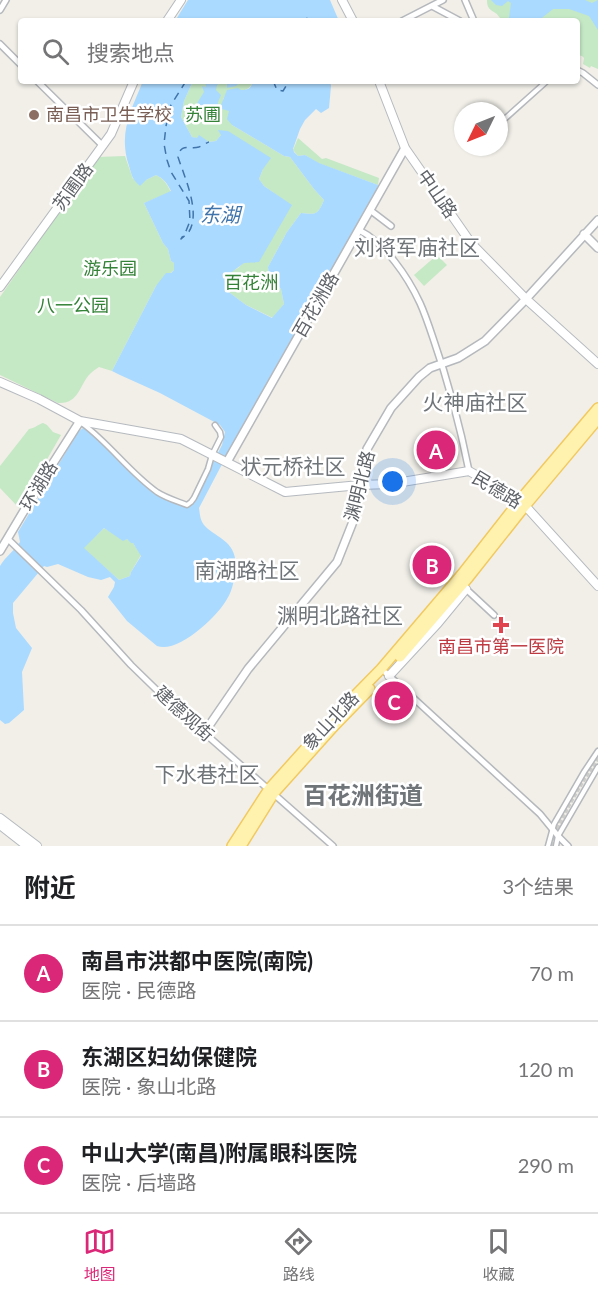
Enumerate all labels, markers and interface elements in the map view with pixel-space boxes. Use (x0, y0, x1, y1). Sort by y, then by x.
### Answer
search box (18, 18, 580, 84)
icon: search (39, 35, 72, 68)
text: 搜索地点 (87, 39, 175, 66)
north arrow (454, 102, 508, 156)
place label: 南昌市卫生学校 (46, 103, 172, 125)
park label: 苏圃 (185, 103, 221, 125)
marker: 南昌市卫生学校 (27, 108, 41, 122)
street label: 苏圃路 (47, 158, 97, 215)
street label: 中山路 (413, 165, 462, 222)
water label: 东湖 (200, 202, 243, 226)
district label: 刘将军庙社区 (354, 234, 480, 259)
park label: 游乐园 (83, 257, 137, 279)
street label: 百花洲路 (288, 268, 343, 341)
park label: 百花洲 (224, 271, 278, 293)
park label: 八一公园 (37, 294, 109, 316)
district label: 火神庙社区 (423, 389, 528, 414)
pin: A (416, 428, 456, 472)
street label: 渊明北路 (340, 448, 378, 523)
district label: 状元桥社区 (241, 453, 346, 478)
street label: 环湖路 (15, 457, 61, 514)
street label: 民德路 (469, 466, 526, 512)
your location (378, 467, 407, 496)
pin: B (412, 542, 452, 588)
district label: 南湖路社区 (195, 557, 300, 582)
district label: 渊明北路社区 (277, 602, 403, 627)
marker: 南昌市第一医院 (492, 616, 510, 634)
place label: 南昌市第一医院 (438, 635, 564, 657)
pin: C (374, 678, 414, 724)
street label: 建德观街 (151, 681, 219, 746)
street label: 象山北路 (298, 686, 363, 754)
district label: 下水巷社区 (155, 761, 260, 786)
district label: 百花洲街道 (303, 780, 423, 809)
text: 附近 (24, 871, 76, 903)
text: 3个结果 (502, 874, 574, 898)
text: 南昌市洪都中医院(南院) (81, 947, 313, 974)
text: A (37, 961, 50, 985)
text: 70 m (529, 961, 574, 985)
text: 医院 · 民德路 (81, 978, 196, 1002)
text: 东湖区妇幼保健院 (81, 1043, 257, 1070)
text: B (37, 1057, 50, 1081)
text: 120 m (518, 1057, 574, 1081)
text: 医院 · 象山北路 (81, 1074, 216, 1098)
text: 中山大学(南昌)附属眼科医院 (81, 1139, 357, 1166)
text: C (37, 1153, 50, 1177)
text: 290 m (518, 1153, 574, 1177)
text: 医院 · 后墙路 (81, 1170, 196, 1194)
tab: 地图 (83, 1225, 116, 1285)
tab: 路线 (282, 1225, 315, 1285)
tab: 收藏 (482, 1225, 515, 1285)

